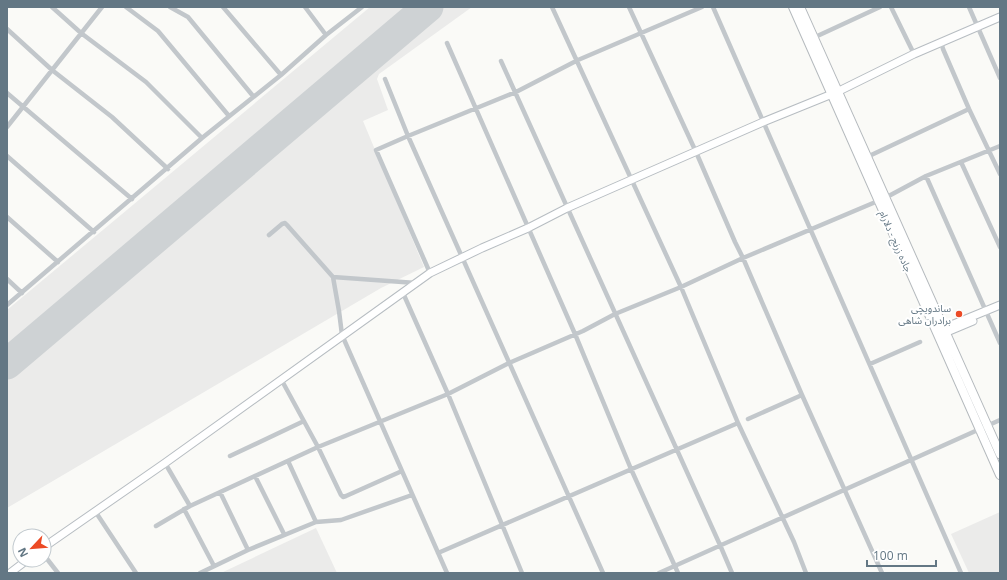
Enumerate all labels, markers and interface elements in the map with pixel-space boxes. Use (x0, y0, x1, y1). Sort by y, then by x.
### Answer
street label: جاده زرنج - دلارام (874, 208, 916, 275)
place label: ساندویچی برادران شاهی (898, 301, 951, 327)
marker: ساندویچی برادران شاهی (954, 309, 964, 319)
north arrow (12, 528, 52, 568)
scale bar (867, 542, 936, 568)
text: N (14, 545, 31, 560)
text: 100 m (873, 547, 908, 564)

